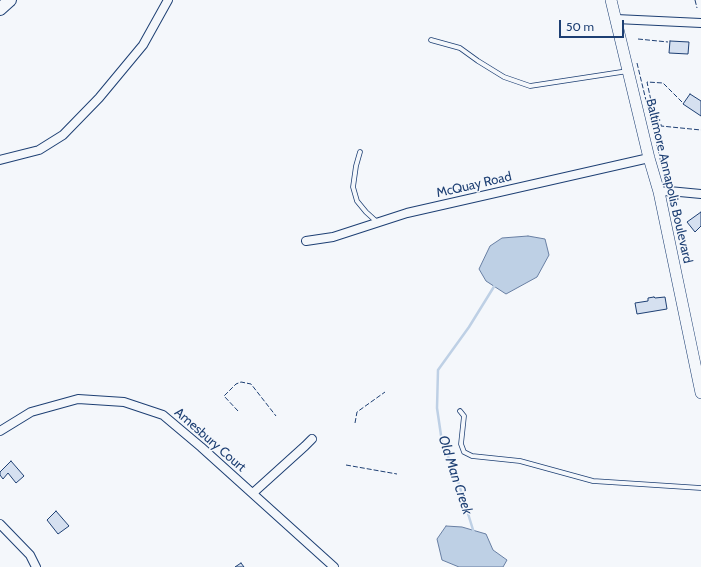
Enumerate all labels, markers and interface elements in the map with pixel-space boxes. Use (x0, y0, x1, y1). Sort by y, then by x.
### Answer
scale bar (561, 12, 626, 38)
text: 50 m (566, 19, 594, 34)
street label: Baltimore Annapolis Boulevard (642, 97, 696, 265)
street label: McQuay Road (435, 169, 513, 201)
street label: Amesbury Court (171, 405, 249, 475)
water label: Old Man Creek (434, 433, 476, 517)

